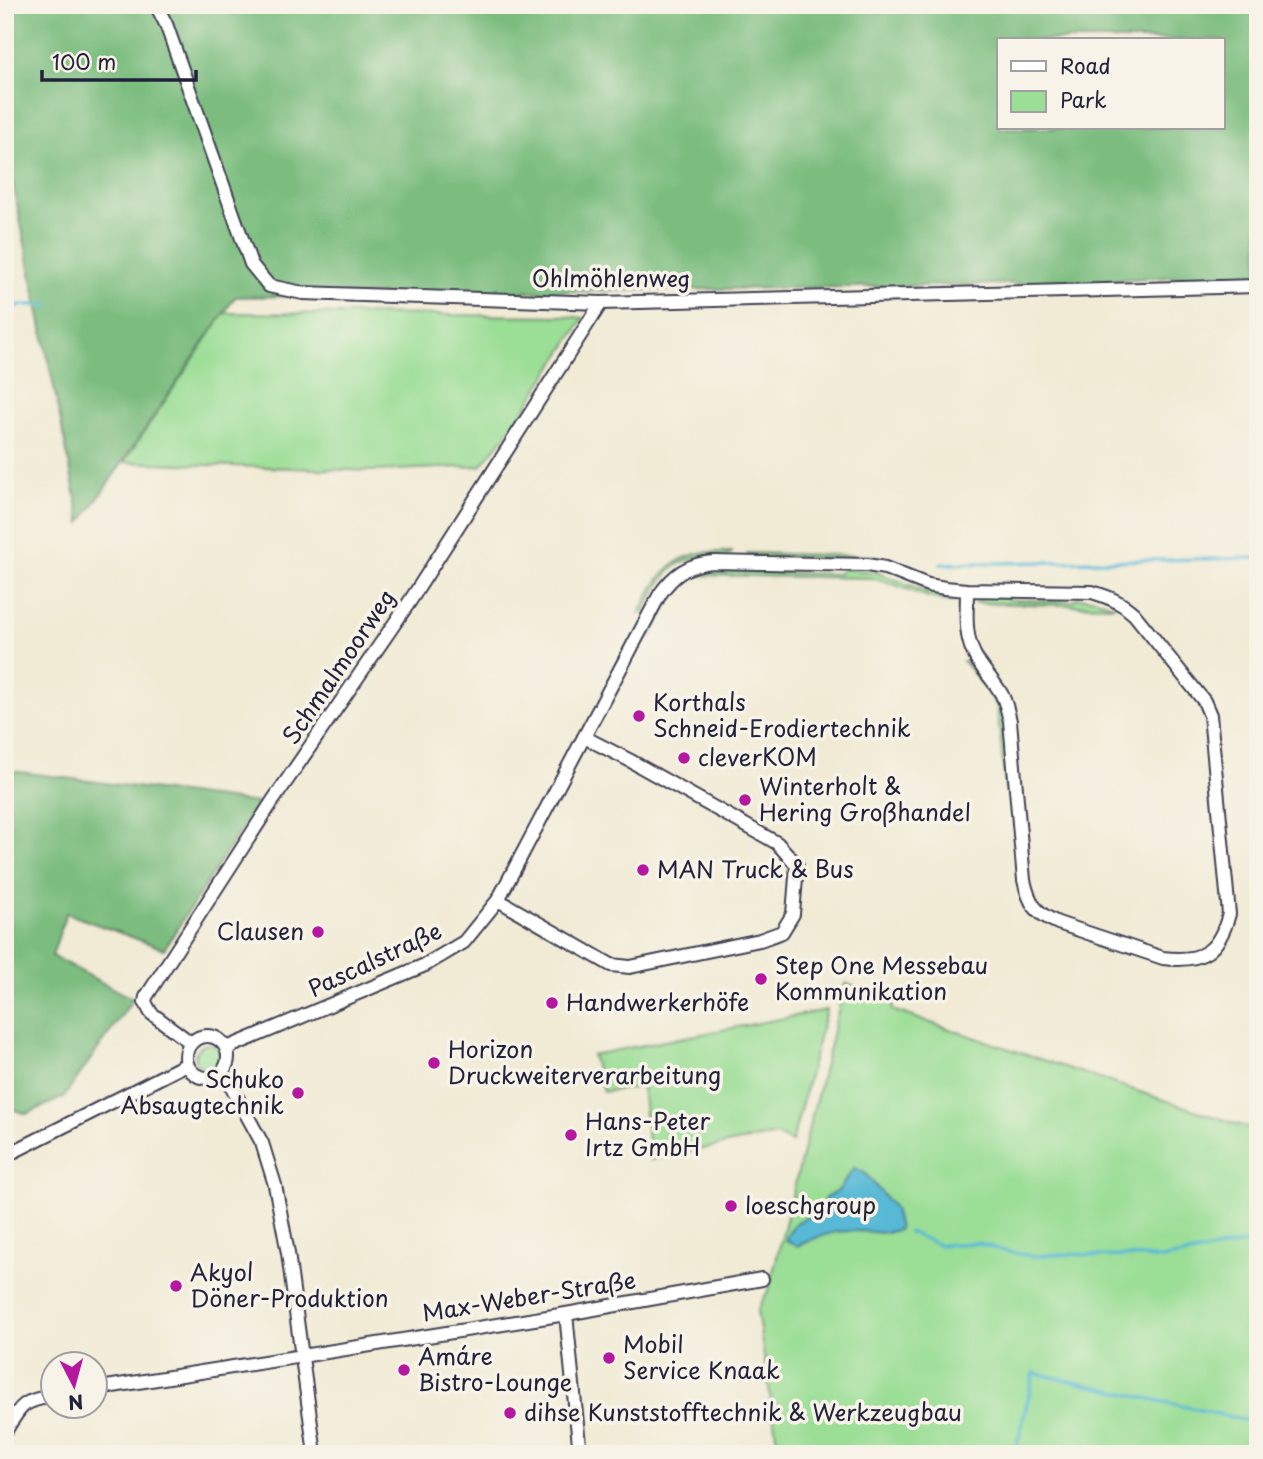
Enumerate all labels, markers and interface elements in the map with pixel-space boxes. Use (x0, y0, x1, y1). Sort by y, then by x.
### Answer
scale bar (42, 38, 196, 82)
legend (997, 38, 1224, 130)
text: 100 m (52, 45, 116, 77)
text: Road (1060, 49, 1111, 81)
text: Park (1060, 83, 1107, 115)
street label: Ohlmöhlenweg (532, 260, 690, 295)
street label: Schmalmoorweg (273, 581, 403, 751)
place label: Korthals Schneid-Erodiertechnik (653, 684, 911, 745)
marker: Korthals Schneid-Erodiertechnik (631, 708, 647, 724)
place label: cleverKOM (698, 739, 817, 774)
marker: cleverKOM (676, 750, 692, 766)
place label: Winterholt & Hering Großhandel (759, 768, 971, 829)
marker: Winterholt & Hering Großhandel (737, 792, 753, 808)
place label: MAN Truck & Bus (657, 851, 854, 886)
marker: MAN Truck & Bus (635, 862, 651, 878)
street label: Pascalstraße (302, 912, 447, 1005)
place label: Clausen (217, 913, 304, 948)
marker: Clausen (310, 924, 326, 940)
place label: Step One Messebau Kommunikation (775, 947, 988, 1008)
marker: Step One Messebau Kommunikation (753, 971, 769, 987)
place label: Handwerkerhöfe (566, 984, 749, 1019)
marker: Handwerkerhöfe (544, 995, 560, 1011)
place label: Horizon Druckweiterverarbeitung (448, 1031, 721, 1092)
marker: Horizon Druckweiterverarbeitung (426, 1055, 442, 1071)
place label: Schuko Absaugtechnik (120, 1061, 284, 1122)
marker: Schuko Absaugtechnik (290, 1085, 306, 1101)
place label: Hans-Peter Irtz GmbH (585, 1103, 711, 1164)
marker: Hans-Peter Irtz GmbH (563, 1127, 579, 1143)
place label: loeschgroup (745, 1187, 876, 1222)
marker: loeschgroup (723, 1198, 739, 1214)
place label: Akyol Döner-Produktion (190, 1254, 389, 1315)
street label: Max-Weber-Straße (420, 1261, 638, 1330)
marker: Akyol Döner-Produktion (168, 1278, 184, 1294)
place label: Mobil Service Knaak (623, 1326, 780, 1387)
place label: Amáre Bistro-Lounge (418, 1338, 572, 1399)
north arrow (38, 1350, 108, 1420)
marker: Mobil Service Knaak (601, 1350, 617, 1366)
marker: Amáre Bistro-Lounge (396, 1362, 412, 1378)
text: N (67, 1388, 85, 1418)
place label: dihse Kunststofftechnik & Werkzeugbau (524, 1394, 962, 1429)
marker: dihse Kunststofftechnik & Werkzeugbau (502, 1405, 518, 1421)

